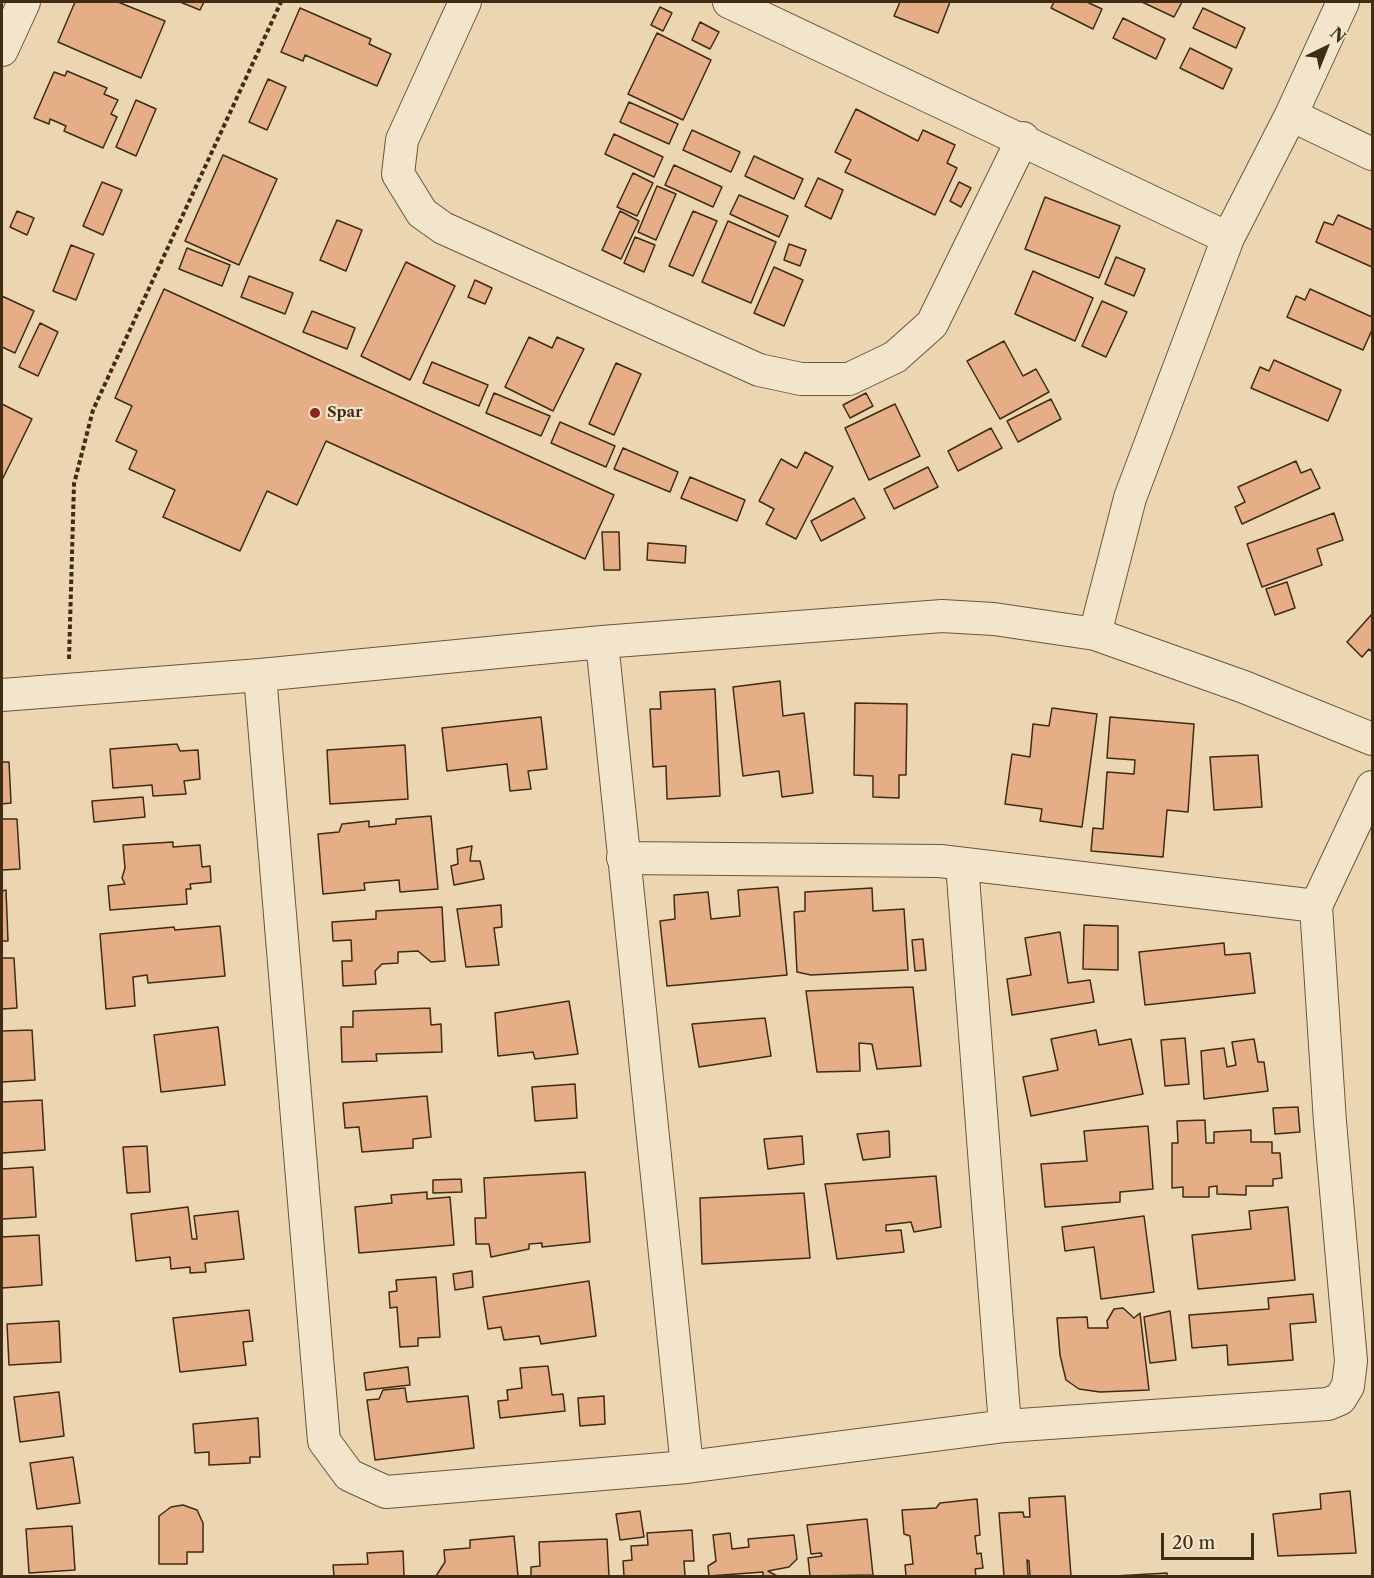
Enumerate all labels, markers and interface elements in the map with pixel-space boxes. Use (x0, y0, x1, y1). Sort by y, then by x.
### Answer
north arrow (1296, 18, 1356, 78)
text: N (1326, 23, 1350, 47)
place label: Spar (327, 404, 363, 422)
marker: Spar (308, 406, 322, 420)
scale bar (1164, 1521, 1257, 1559)
text: 20 m (1172, 1532, 1215, 1554)

